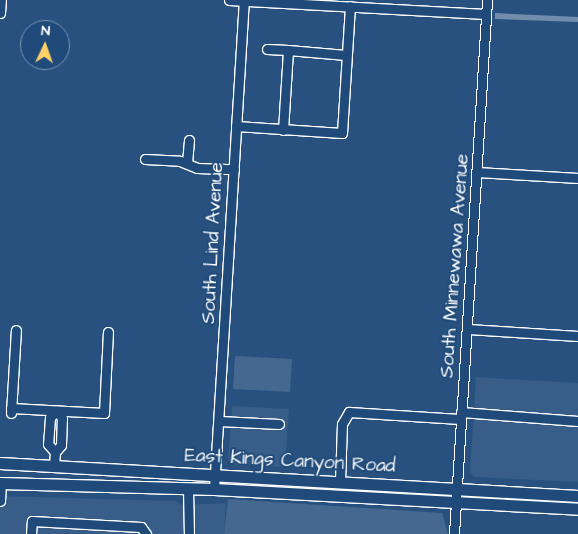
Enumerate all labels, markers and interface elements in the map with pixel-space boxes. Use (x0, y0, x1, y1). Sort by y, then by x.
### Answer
north arrow (20, 20, 70, 70)
text: N (41, 21, 51, 41)
street label: South Minnewawa Avenue (436, 153, 474, 379)
street label: South Lind Avenue (197, 162, 229, 324)
street label: East Kings Canyon Road (184, 444, 396, 478)

